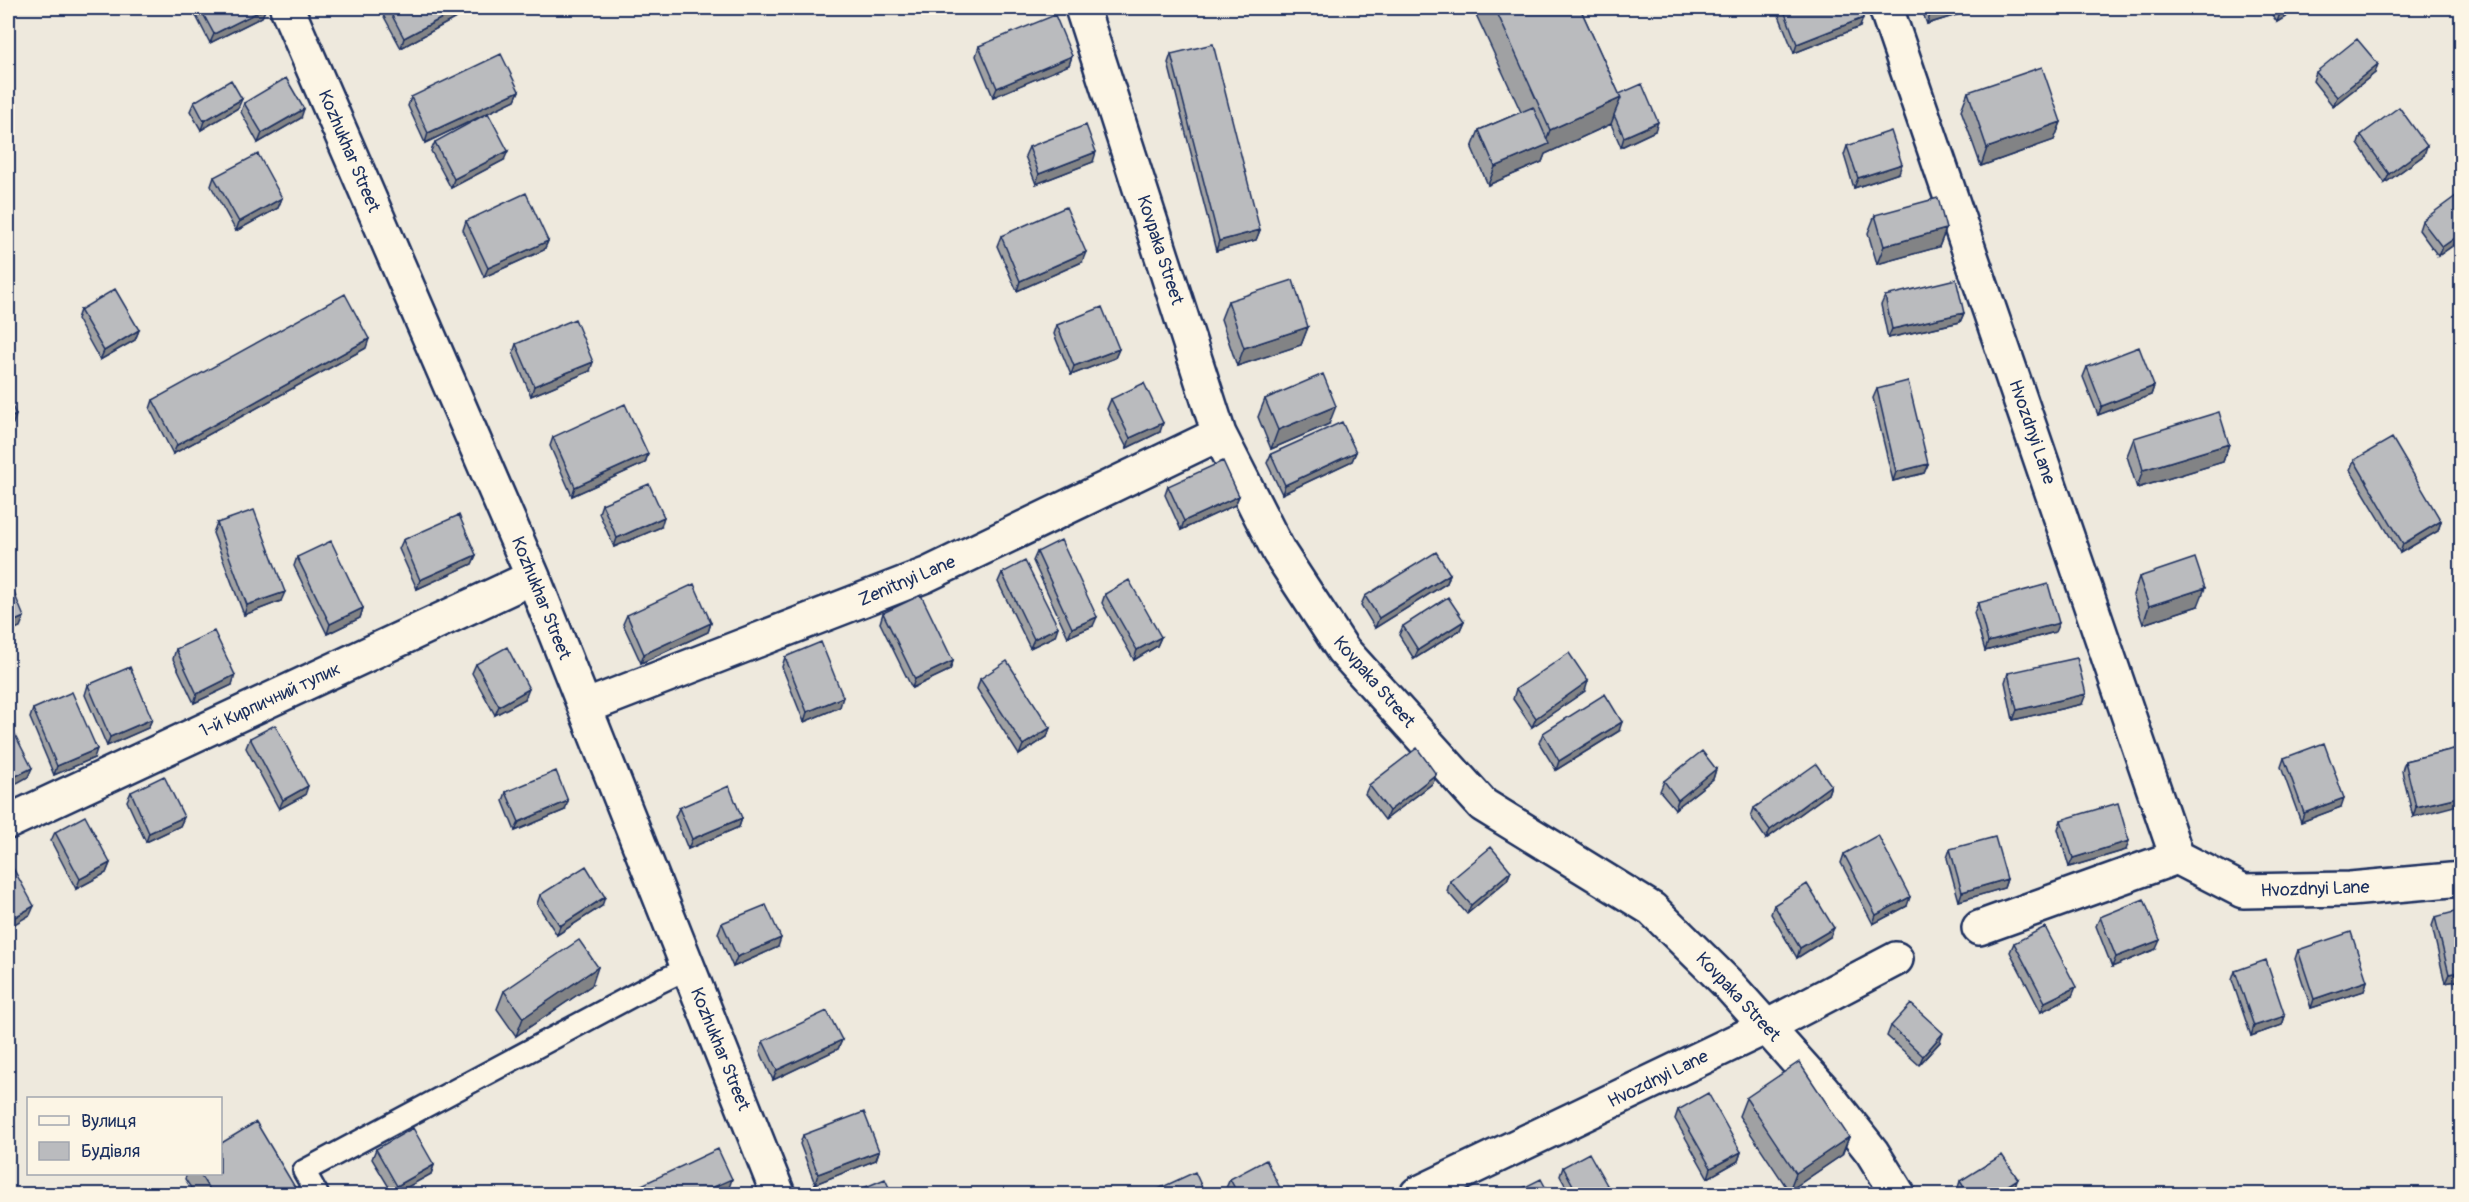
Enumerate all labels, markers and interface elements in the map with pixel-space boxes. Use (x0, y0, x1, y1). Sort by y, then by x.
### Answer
street label: Kozhukhar Street (313, 86, 385, 216)
street label: Kovpaka Street (1131, 192, 1189, 309)
street label: Hvozdnyi Lane (2003, 377, 2061, 487)
street label: Kozhukhar Street (506, 533, 576, 664)
street label: Zenitnyi Lane (855, 550, 959, 612)
street label: Kovpaka Street (1328, 631, 1421, 733)
street label: 1-й Кирпичний тупик (196, 657, 344, 743)
street label: Hvozdnyi Lane (2260, 876, 2370, 902)
street label: Kovpaka Street (1691, 947, 1786, 1047)
street label: Kozhukhar Street (685, 984, 755, 1115)
street label: Hvozdnyi Lane (1604, 1045, 1712, 1113)
legend (27, 1097, 222, 1175)
text: Вулиця (81, 1110, 136, 1133)
text: Будівля (81, 1140, 140, 1163)

